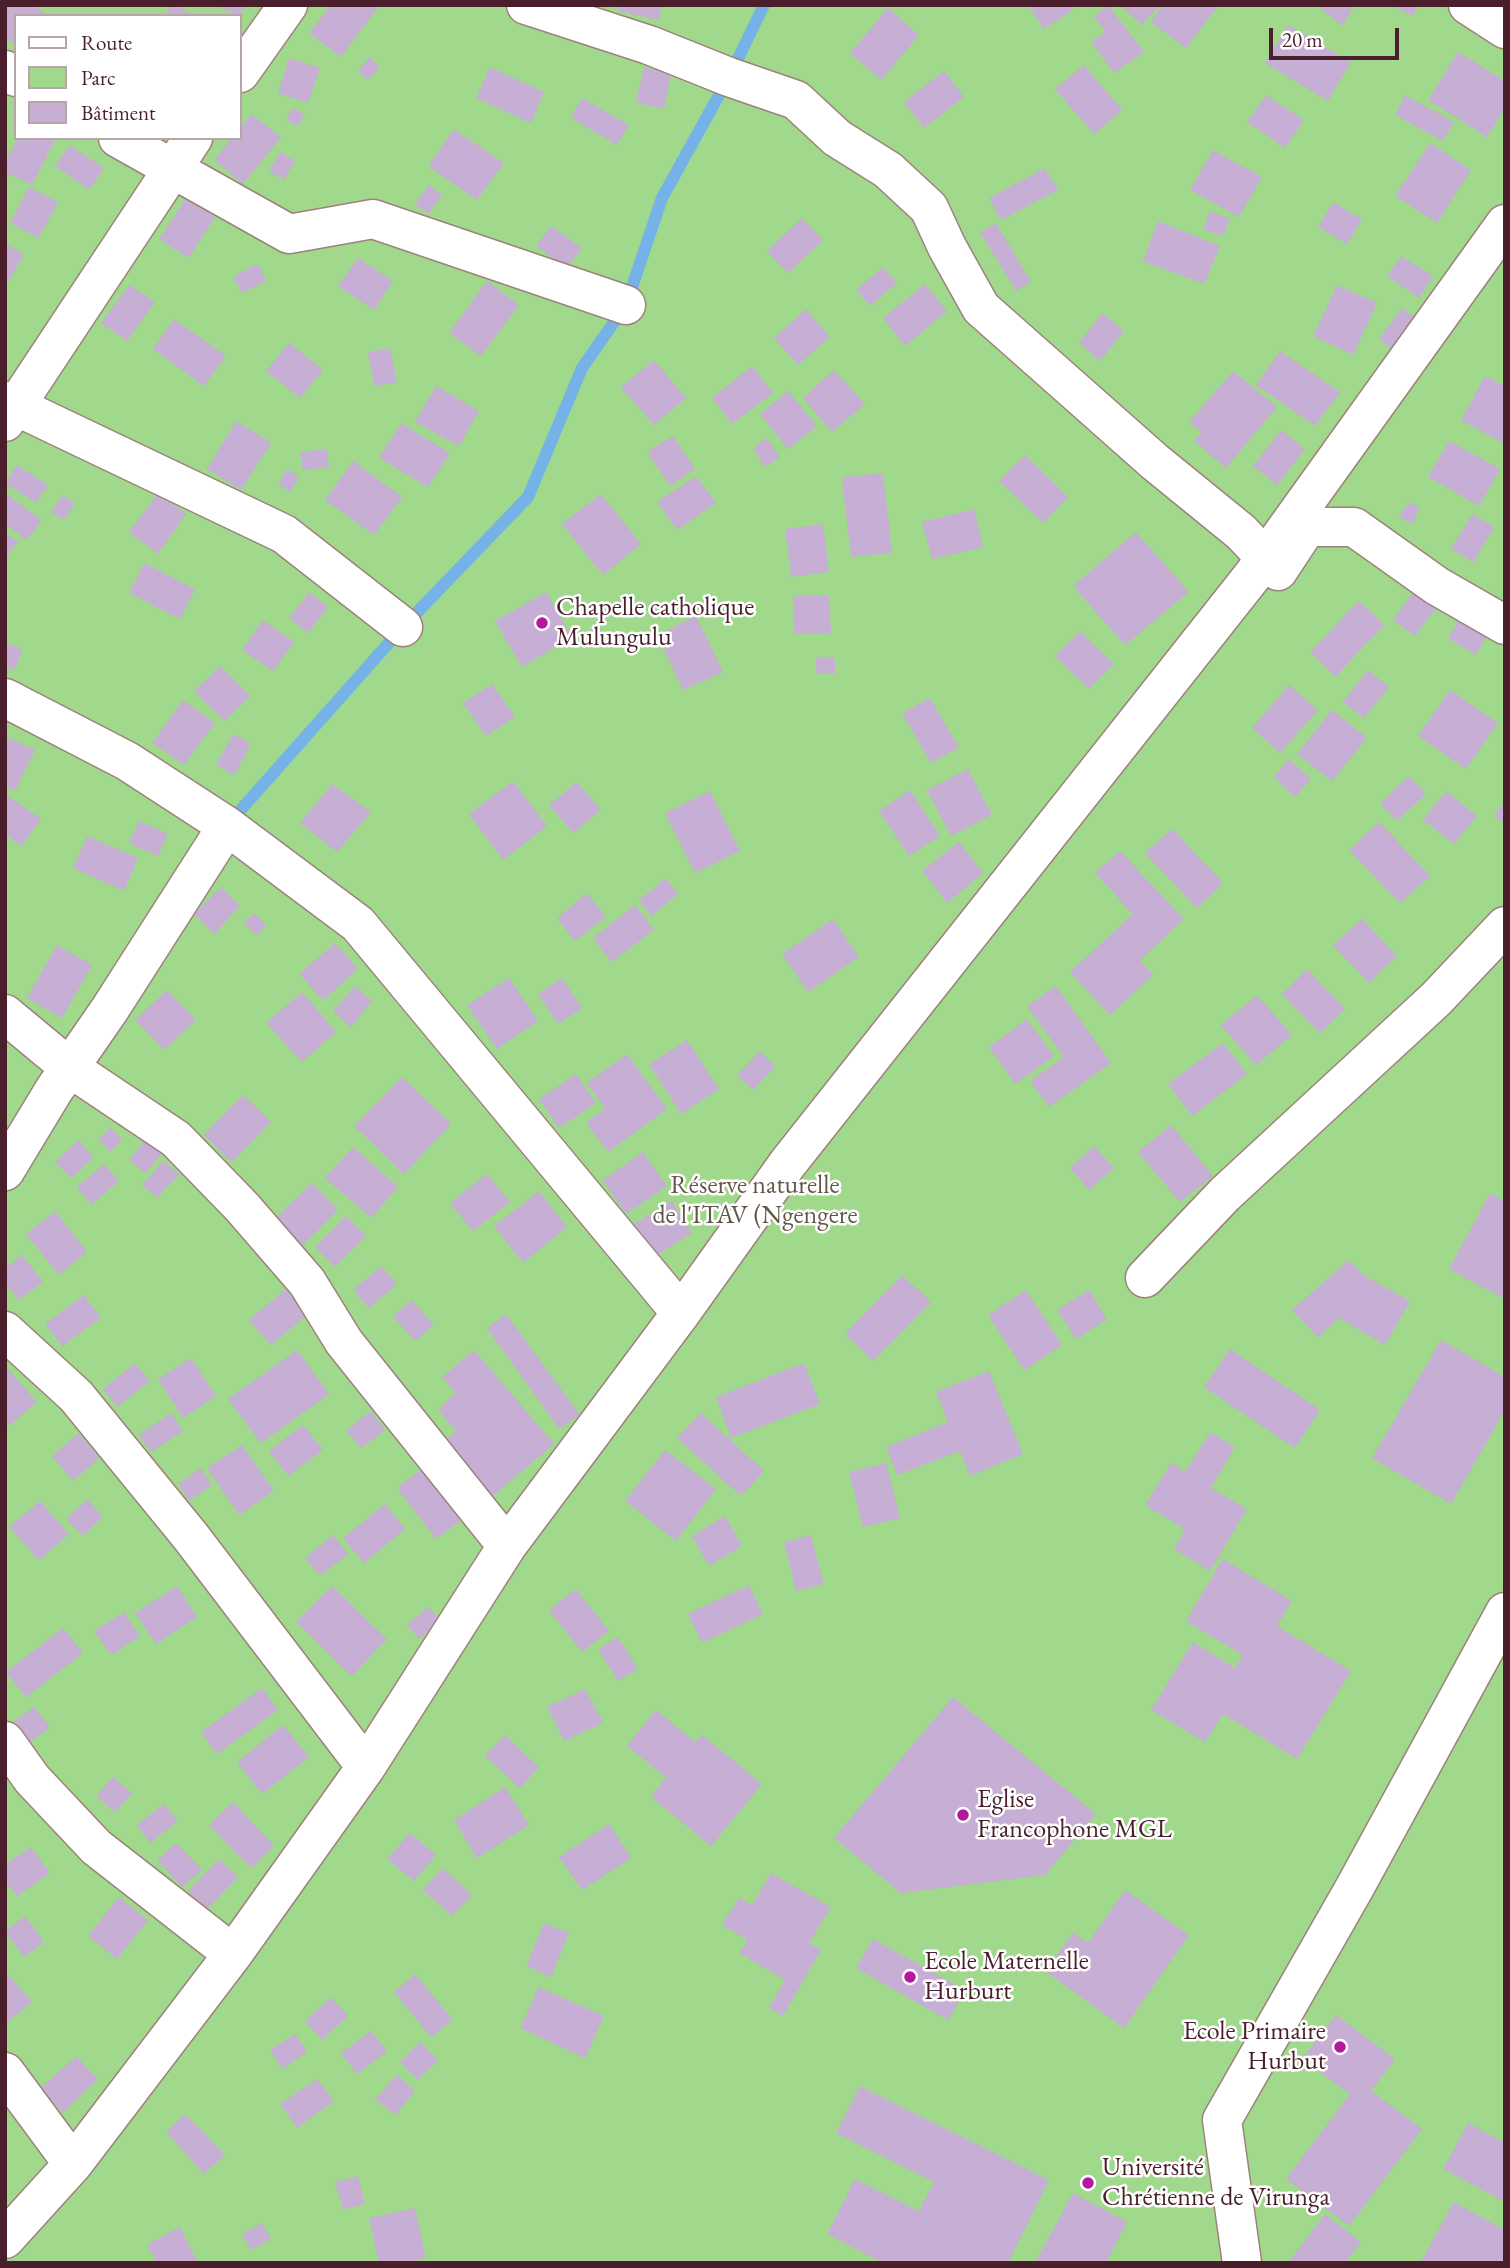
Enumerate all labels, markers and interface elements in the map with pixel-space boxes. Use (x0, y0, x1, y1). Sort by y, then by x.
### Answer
legend (14, 14, 242, 140)
scale bar (1272, 14, 1402, 58)
text: 20 m (1282, 26, 1323, 53)
text: Route (81, 29, 132, 56)
text: Parc (81, 64, 115, 91)
text: Bâtiment (81, 99, 156, 126)
place label: Chapelle catholique Mulungulu (556, 592, 754, 654)
marker: Chapelle catholique Mulungulu (534, 615, 550, 631)
park label: Réserve naturelle de l'ITAV (Ngengere (652, 1170, 858, 1232)
place label: Eglise Francophone MGL (977, 1784, 1172, 1846)
marker: Eglise Francophone MGL (955, 1807, 971, 1823)
place label: Ecole Maternelle Hurburt (924, 1946, 1089, 2008)
marker: Ecole Maternelle Hurburt (902, 1969, 918, 1985)
place label: Ecole Primaire Hurbut (1183, 2016, 1326, 2078)
marker: Ecole Primaire Hurbut (1332, 2039, 1348, 2055)
place label: Université Chrétienne de Virunga (1102, 2152, 1330, 2214)
marker: Université Chrétienne de Virunga (1080, 2175, 1096, 2191)

